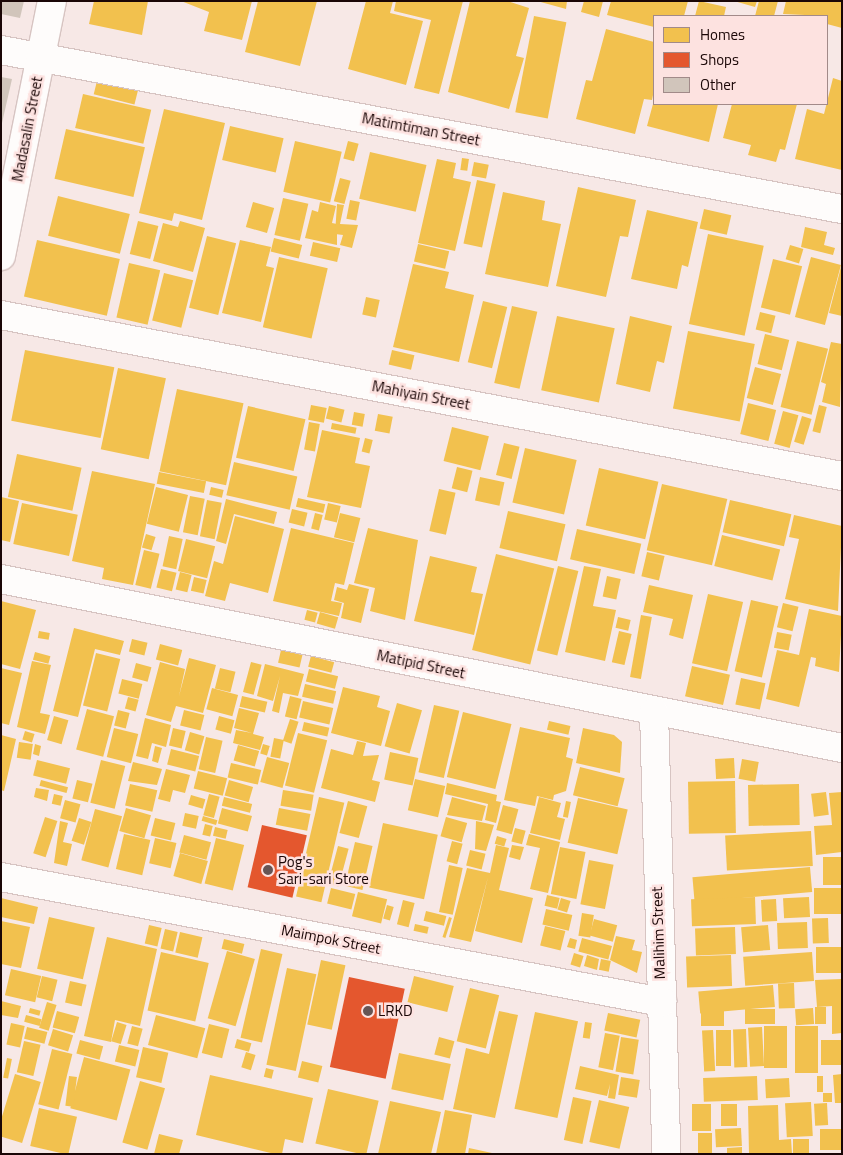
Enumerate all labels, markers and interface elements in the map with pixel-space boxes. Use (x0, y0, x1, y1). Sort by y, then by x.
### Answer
legend (653, 15, 828, 105)
text: Homes (700, 23, 745, 46)
text: Shops (700, 48, 739, 71)
text: Other (700, 73, 736, 96)
street label: Madasalin Street (8, 75, 46, 183)
street label: Matimtiman Street (360, 109, 482, 149)
street label: Mahiyain Street (371, 377, 471, 413)
street label: Matipid Street (375, 646, 467, 682)
place label: Pog's Sari-sari Store (278, 852, 369, 887)
marker: Pog's Sari-sari Store (262, 864, 274, 876)
street label: Malihim Street (647, 886, 669, 980)
street label: Maimpok Street (280, 921, 382, 957)
place label: LRKD (378, 1002, 413, 1020)
marker: LRKD (362, 1005, 374, 1017)

